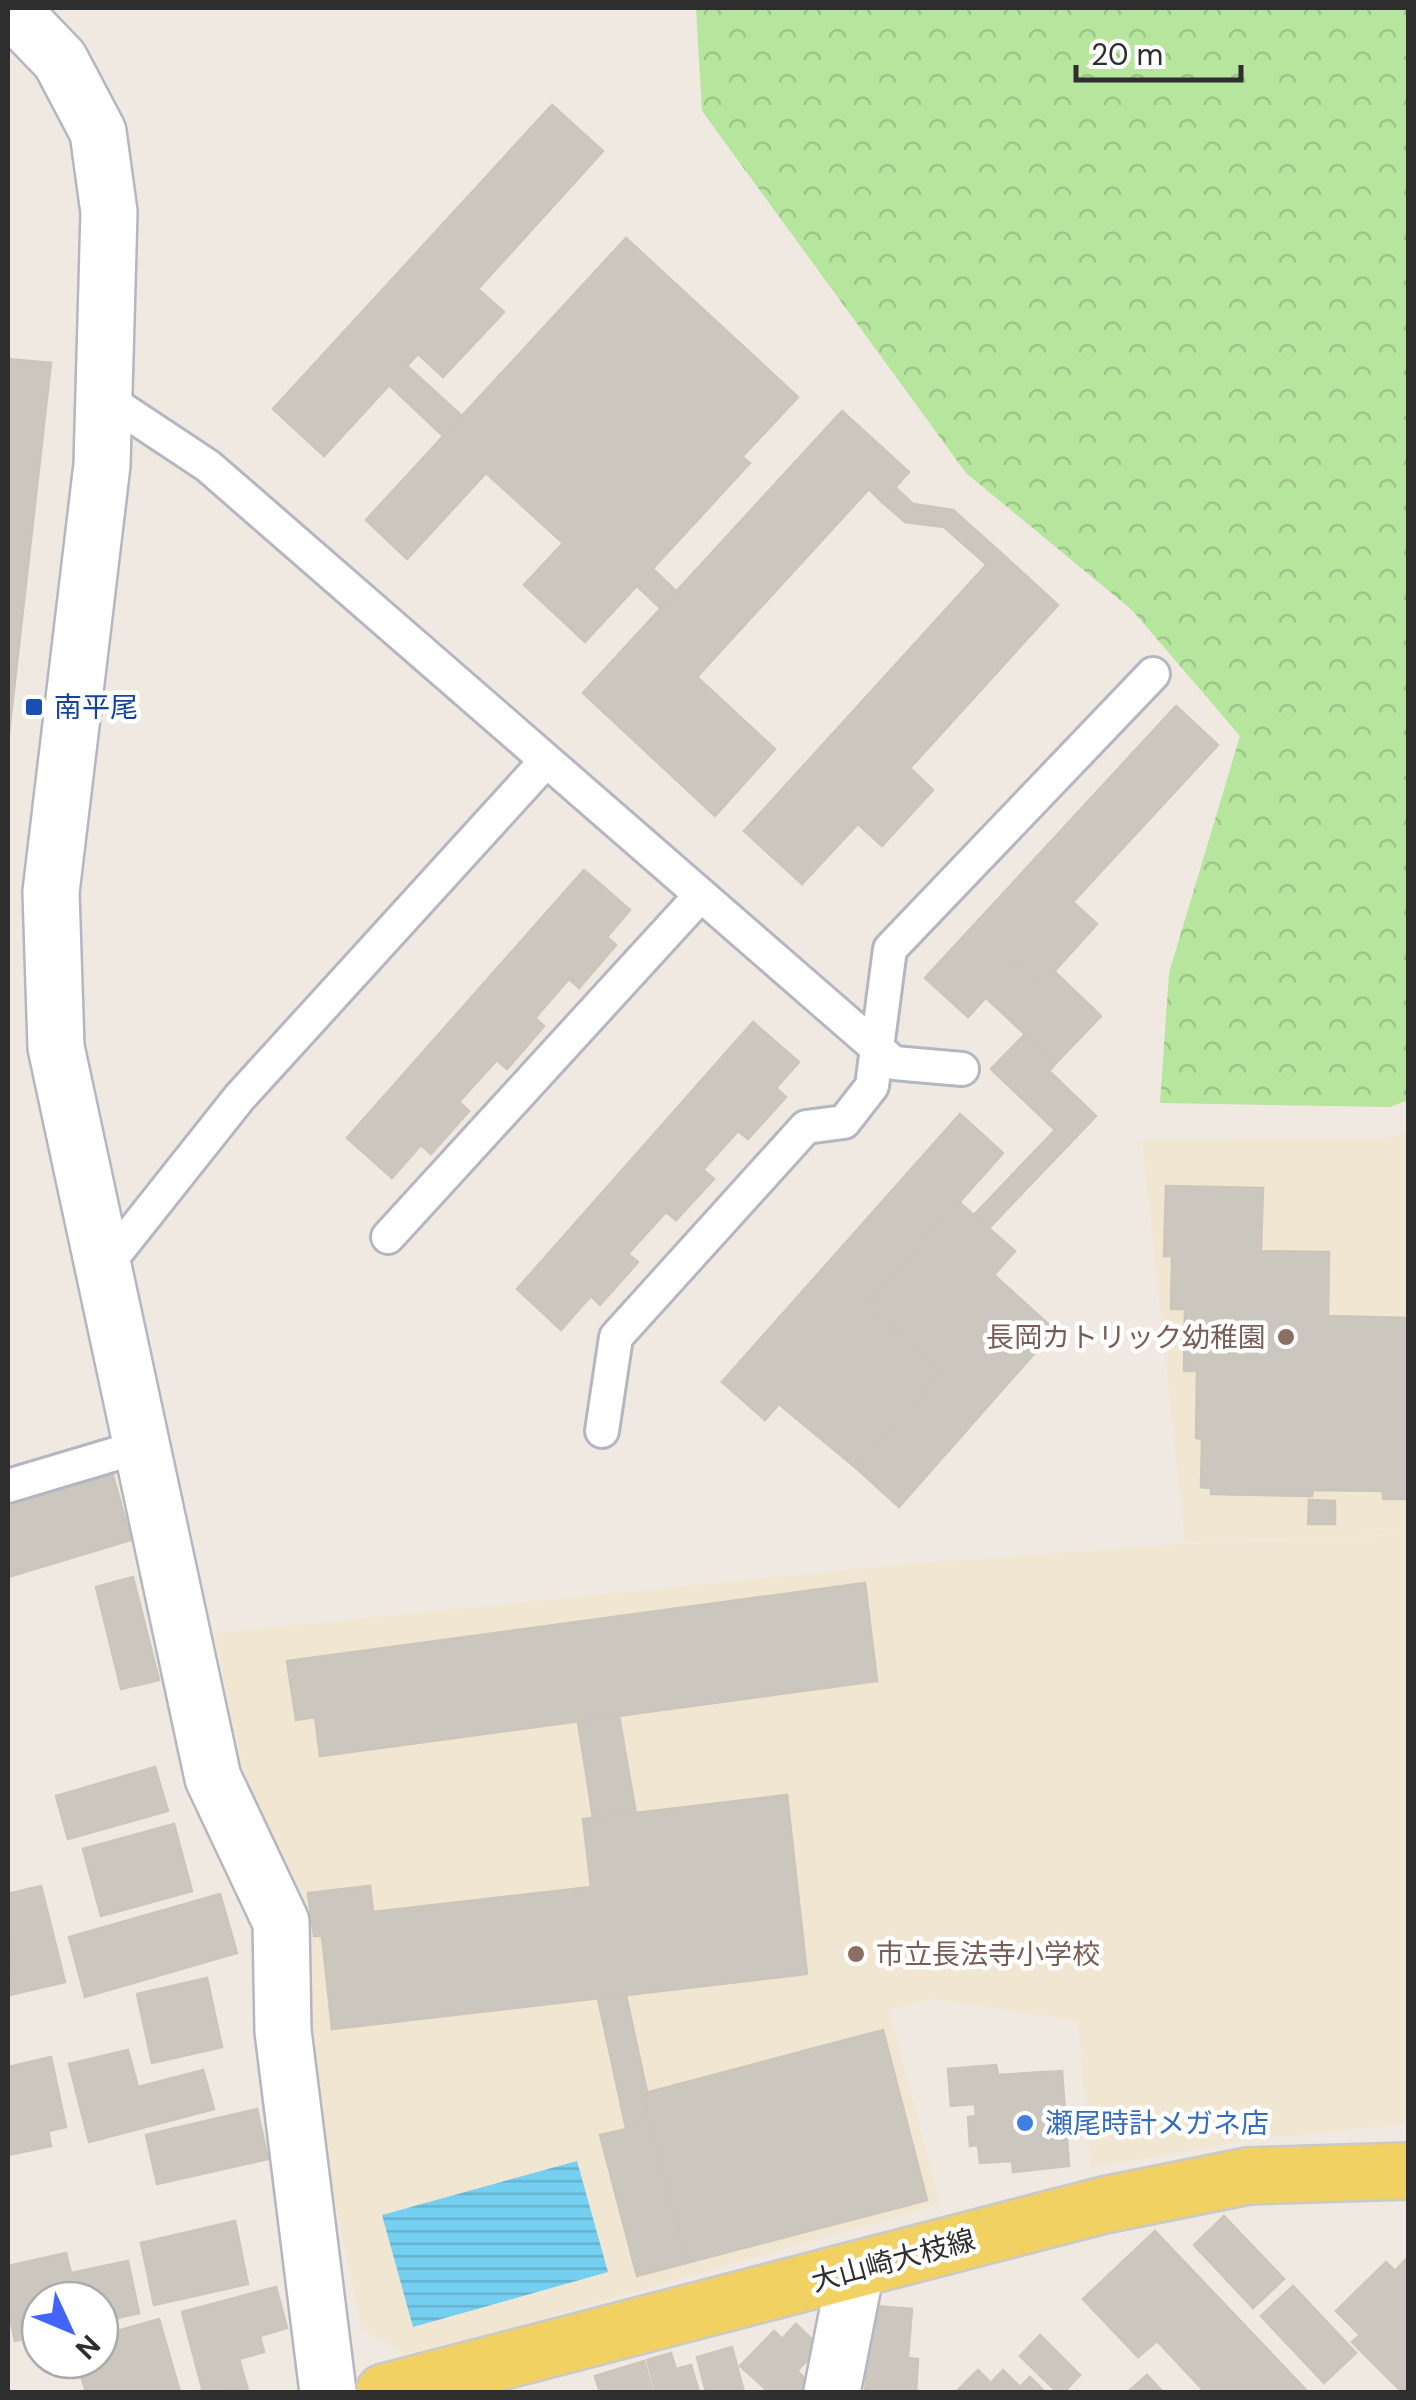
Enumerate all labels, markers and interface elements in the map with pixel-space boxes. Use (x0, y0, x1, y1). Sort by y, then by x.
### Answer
scale bar (1076, 20, 1241, 82)
text: 20 m (1091, 35, 1163, 74)
place label: 南平尾 (54, 689, 138, 726)
marker: 南平尾 (23, 696, 45, 718)
place label: 長岡カトリック幼稚園 (986, 1319, 1266, 1356)
marker: 長岡カトリック幼稚園 (1275, 1326, 1297, 1348)
place label: 市立長法寺小学校 (876, 1936, 1100, 1973)
marker: 市立長法寺小学校 (845, 1943, 867, 1965)
place label: 瀬尾時計メガネ店 (1045, 2105, 1269, 2142)
marker: 瀬尾時計メガネ店 (1014, 2112, 1036, 2134)
street label: 大山崎大枝線 (807, 2221, 979, 2300)
north arrow (20, 2280, 120, 2380)
text: N (67, 2327, 108, 2367)

